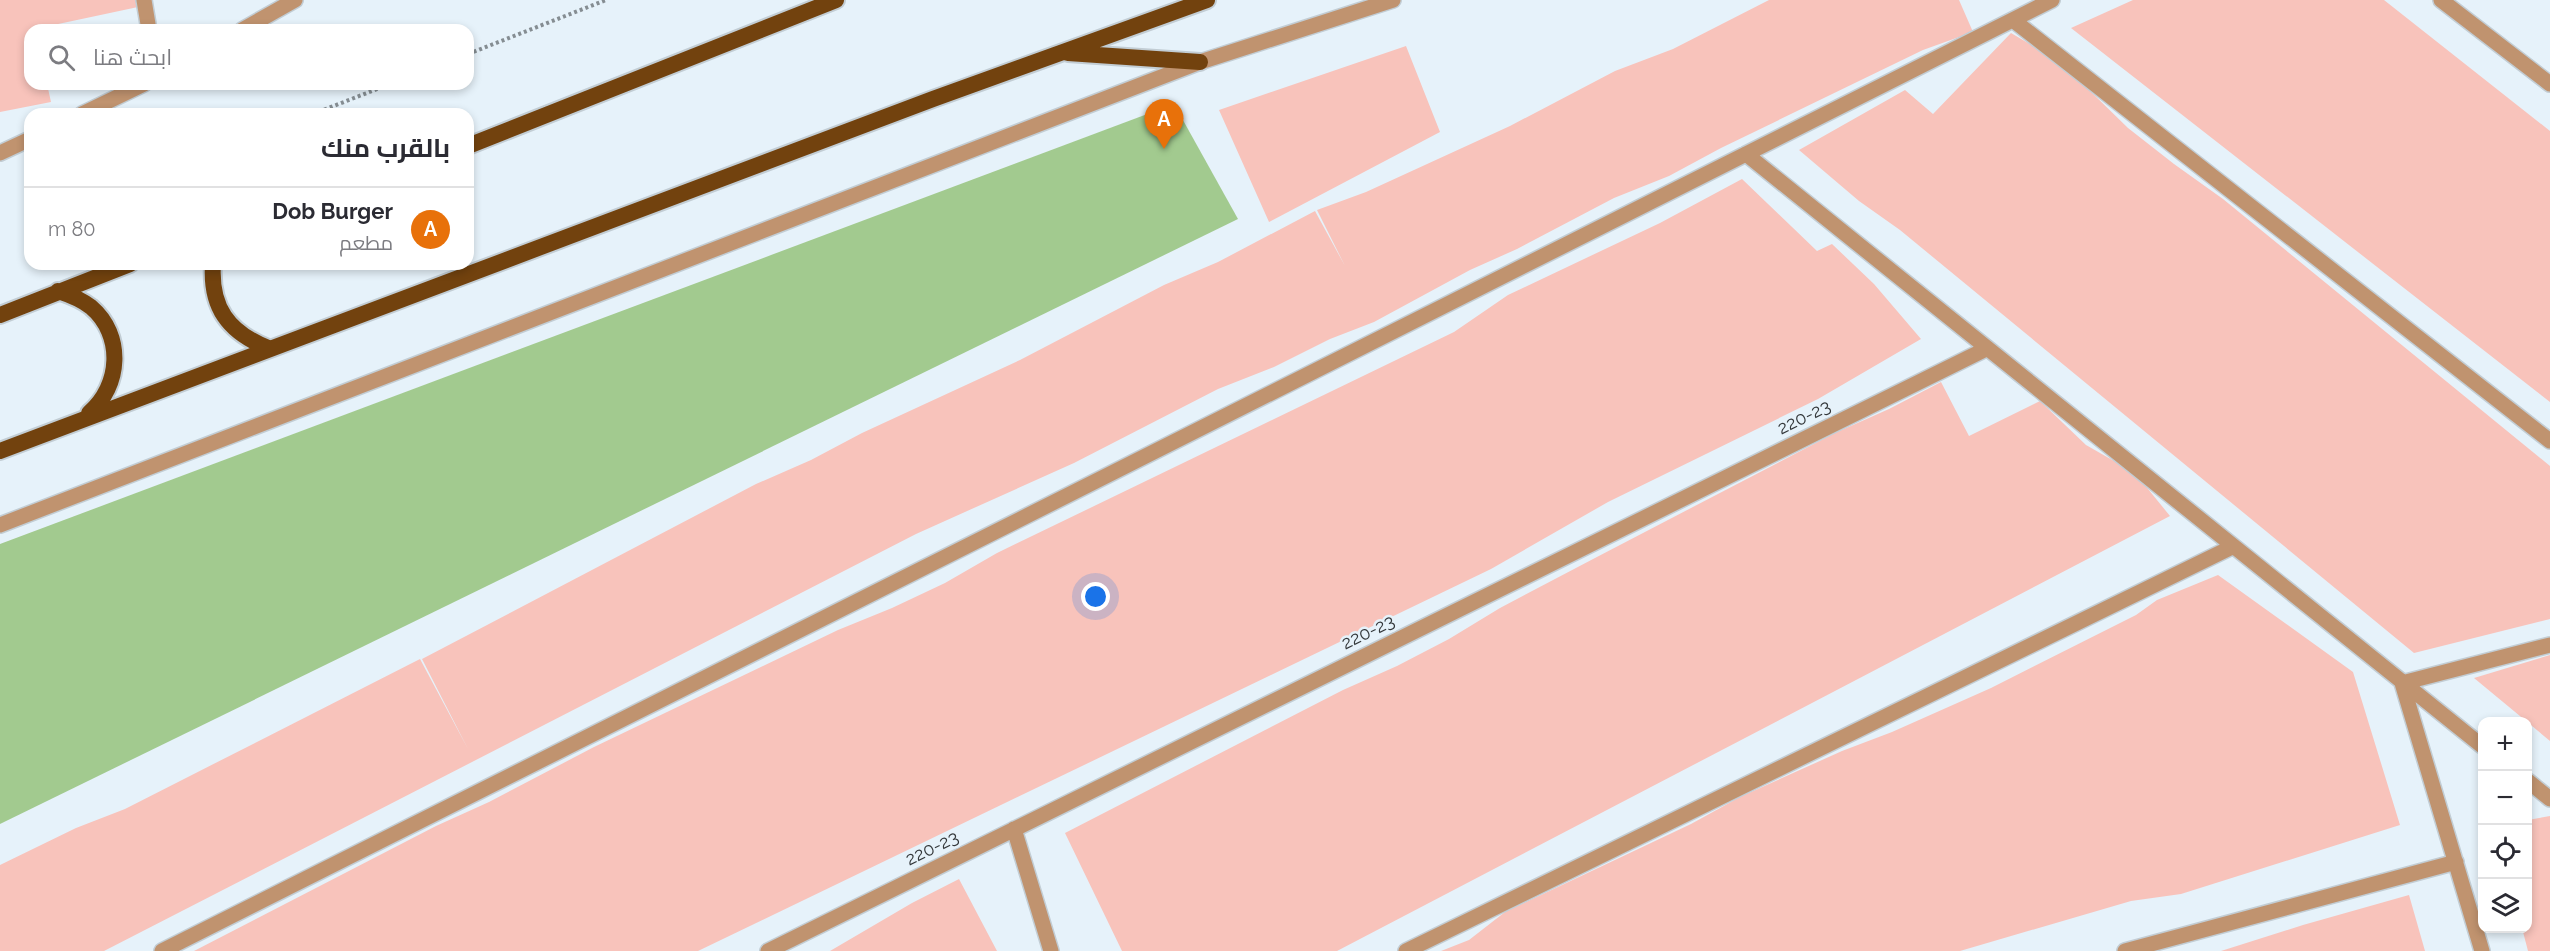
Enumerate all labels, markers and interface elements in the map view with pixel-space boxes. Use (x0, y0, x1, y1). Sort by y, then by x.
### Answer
search box (24, 24, 474, 90)
icon: search (45, 41, 78, 74)
text: ابحث هنا (93, 44, 172, 70)
pin: A (1144, 100, 1184, 149)
text: بالقرب منك (321, 133, 450, 163)
text: Dob Burger (272, 198, 393, 224)
text: 80 m (48, 217, 96, 241)
text: A (424, 217, 437, 241)
text: مطعم (339, 231, 393, 255)
street label: 220-23 (1774, 395, 1834, 438)
your location (1081, 582, 1110, 611)
street label: 220-23 (1338, 610, 1398, 653)
map controls (2478, 717, 2532, 933)
button: + (2478, 717, 2532, 771)
button: − (2478, 771, 2532, 825)
button: locate (2478, 825, 2532, 879)
street label: 220-23 (902, 826, 962, 869)
button: layers (2478, 879, 2532, 933)

